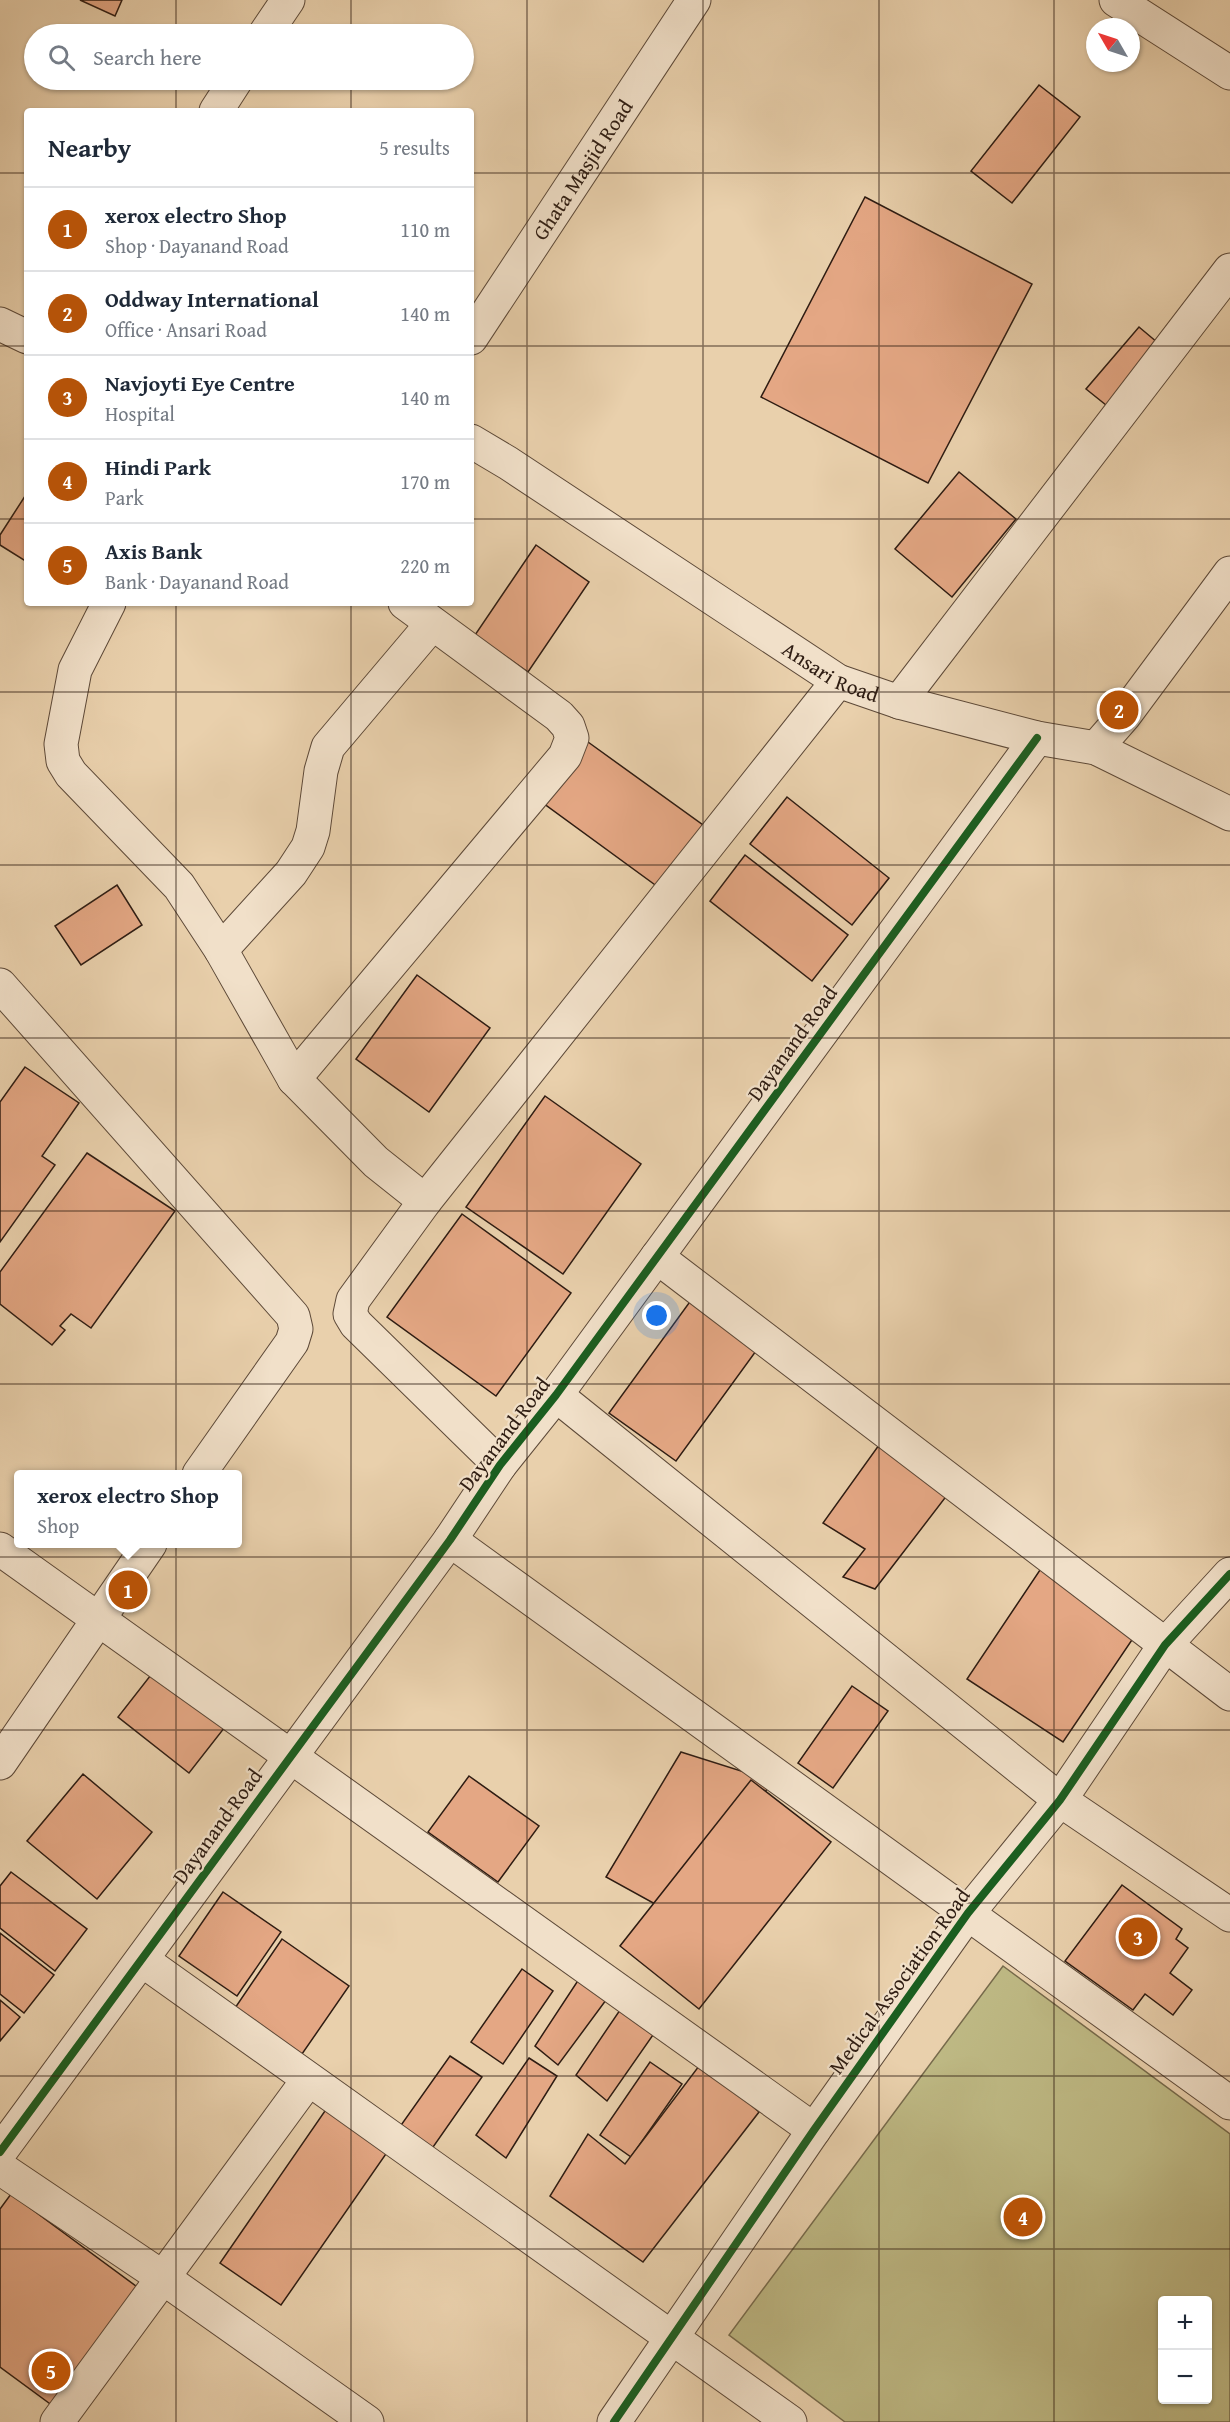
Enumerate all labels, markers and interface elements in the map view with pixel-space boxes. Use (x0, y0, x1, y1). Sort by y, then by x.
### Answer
north arrow (1086, 18, 1140, 72)
search box (24, 24, 474, 90)
icon: search (45, 41, 78, 74)
text: Search here (93, 41, 202, 73)
street label: Ghata Masjid Road (524, 92, 640, 246)
text: Nearby (48, 128, 131, 167)
text: 5 results (379, 133, 450, 162)
text: xerox electro Shop (105, 199, 287, 231)
text: 1 (62, 215, 73, 244)
text: 110 m (400, 215, 450, 244)
text: Shop · Dayanand Road (105, 231, 289, 260)
text: Oddway International (105, 283, 319, 315)
text: 2 (62, 299, 73, 328)
text: 140 m (400, 299, 450, 328)
text: Office · Ansari Road (105, 315, 267, 344)
text: Navjoyti Eye Centre (105, 367, 295, 399)
text: 3 (62, 383, 73, 412)
text: 140 m (400, 383, 450, 412)
text: Hospital (105, 399, 175, 428)
text: Hindi Park (105, 451, 211, 483)
text: 4 (62, 467, 73, 496)
text: 170 m (400, 467, 450, 496)
text: Park (105, 483, 144, 512)
text: Axis Bank (105, 535, 202, 567)
text: 5 (62, 551, 73, 580)
text: 220 m (400, 551, 450, 580)
text: Bank · Dayanand Road (105, 567, 289, 596)
street label: Ansari Road (776, 633, 884, 710)
pin: 2 (1100, 688, 1138, 732)
street label: Dayanand Road (739, 978, 845, 1107)
your location (642, 1301, 671, 1330)
street label: Dayanand Road (451, 1370, 558, 1498)
popup (14, 1470, 242, 1548)
text: xerox electro Shop (37, 1479, 219, 1511)
text: Shop (37, 1511, 79, 1540)
pin: 1 (108, 1568, 148, 1612)
street label: Dayanand Road (164, 1761, 270, 1890)
street label: Medical Association Road (821, 1881, 978, 2081)
pin: 3 (1118, 1914, 1158, 1960)
pin: 4 (1004, 2194, 1042, 2240)
map controls (1158, 2296, 1212, 2404)
button: + (1158, 2296, 1212, 2350)
pin: 5 (32, 2348, 70, 2394)
button: − (1158, 2350, 1212, 2404)

